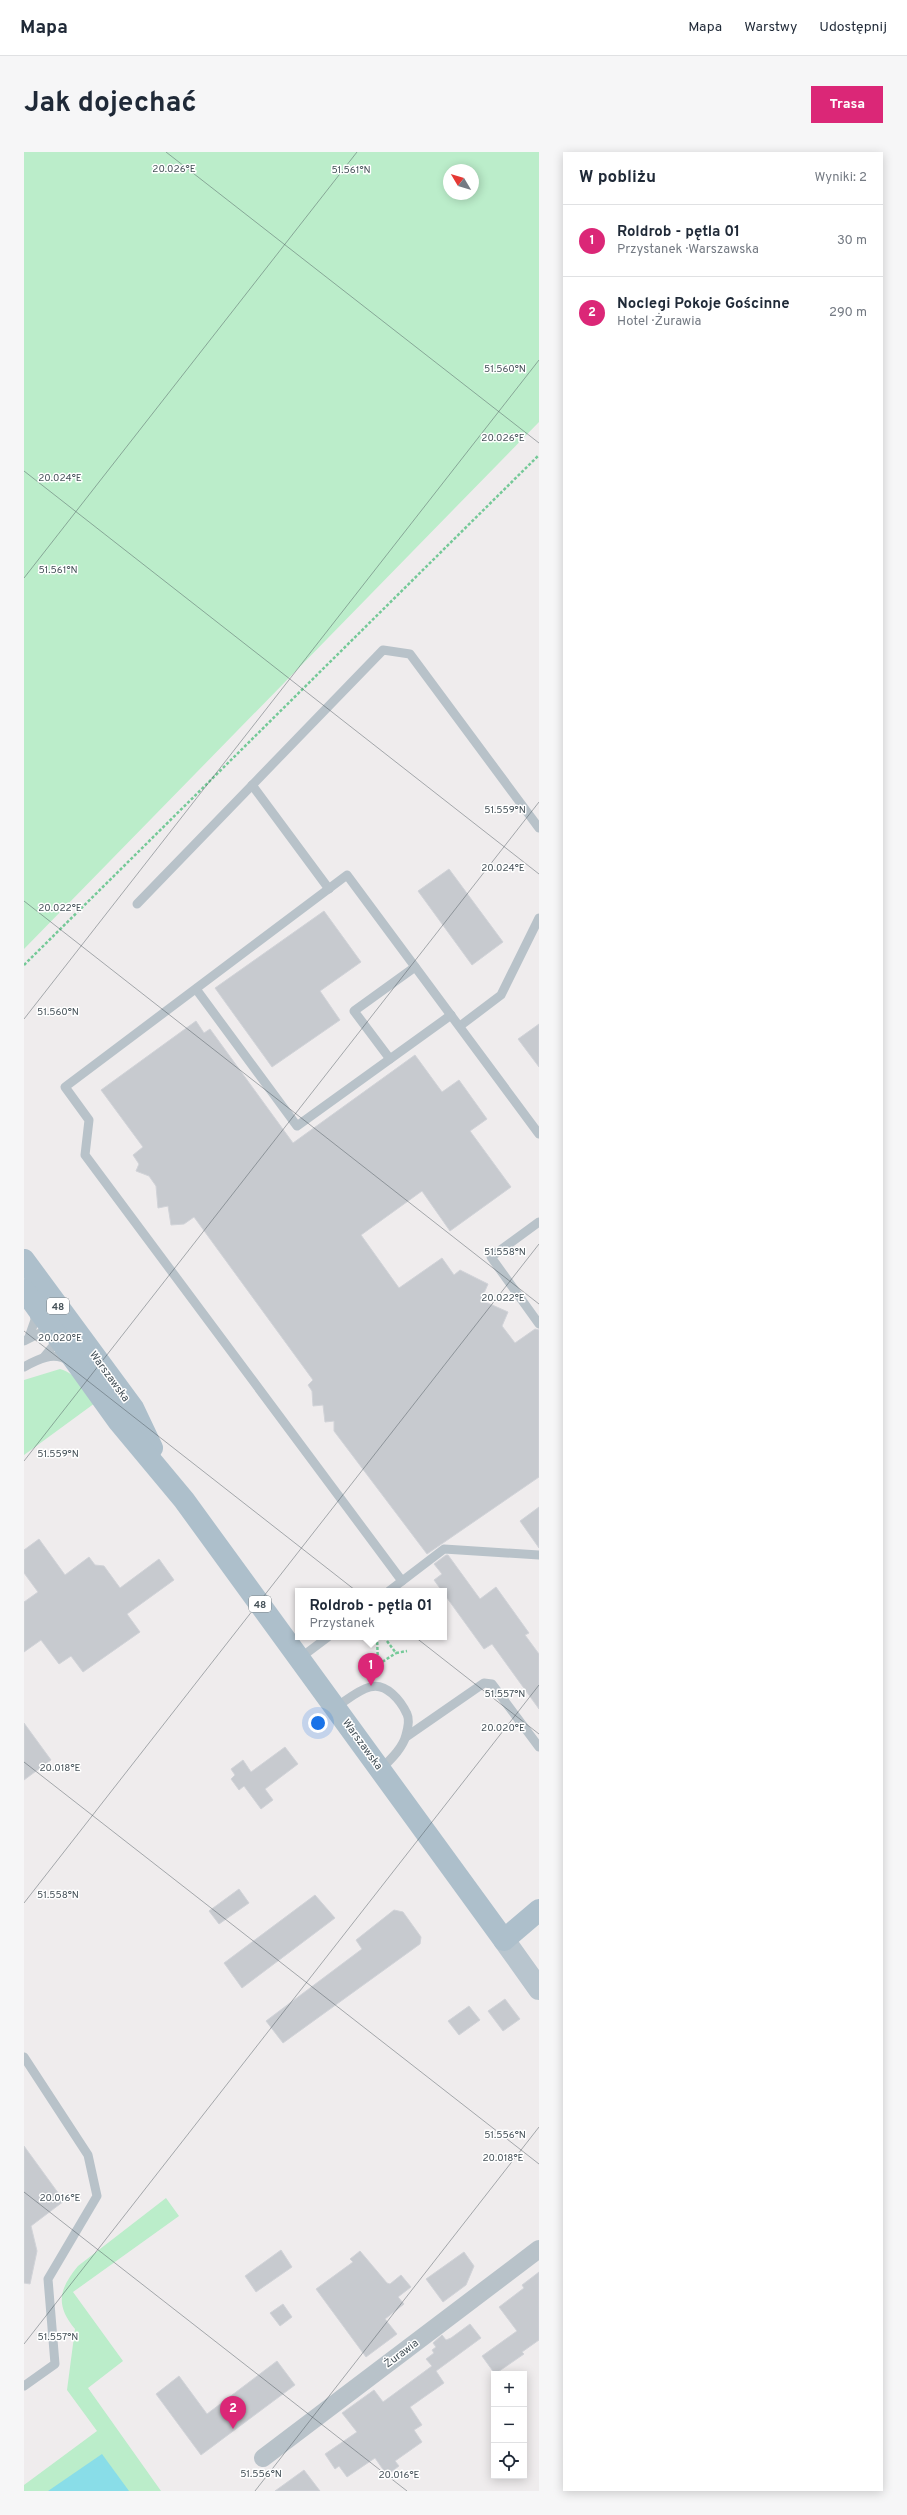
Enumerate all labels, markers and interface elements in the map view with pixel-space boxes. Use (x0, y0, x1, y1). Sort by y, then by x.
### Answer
text: Mapa (20, 16, 68, 40)
text: Mapa (688, 19, 722, 36)
text: Warstwy (744, 19, 797, 36)
text: Udostępnij (819, 19, 887, 36)
text: Jak dojechać (24, 86, 197, 122)
button: Trasa (811, 86, 883, 123)
text: 20.026°E (152, 163, 196, 176)
text: 51.561°N (331, 164, 371, 177)
north arrow (443, 164, 479, 200)
text: W pobliżu (579, 167, 656, 189)
text: Wyniki: 2 (814, 170, 867, 186)
text: Roldrob - pętla 01 (617, 223, 740, 242)
text: 1 (589, 233, 595, 249)
text: 30 m (837, 233, 867, 249)
text: Przystanek · Warszawska (617, 242, 759, 258)
text: Noclegi Pokoje Gościnne (617, 295, 790, 314)
text: 2 (588, 305, 596, 321)
text: 290 m (829, 305, 867, 321)
text: Hotel · Żurawia (617, 314, 701, 330)
text: 51.560°N (484, 363, 526, 376)
text: 20.026°E (481, 432, 525, 445)
text: 20.024°E (38, 472, 82, 485)
text: 51.561°N (38, 564, 78, 577)
text: 51.559°N (484, 804, 526, 817)
text: 20.024°E (481, 862, 525, 875)
text: 20.022°E (38, 902, 82, 915)
text: 51.560°N (37, 1006, 79, 1019)
text: 51.558°N (484, 1246, 526, 1259)
text: 20.022°E (481, 1292, 525, 1305)
road number: 48 (47, 1298, 69, 1314)
text: 20.020°E (38, 1332, 82, 1345)
street label: Warszawska (86, 1348, 133, 1405)
text: 51.559°N (37, 1448, 79, 1461)
popup (295, 1588, 447, 1640)
road number: 48 (249, 1596, 271, 1612)
text: Roldrob - pętla 01 (309, 1597, 433, 1616)
text: Przystanek (309, 1616, 375, 1632)
pin: 1 (358, 1653, 384, 1686)
text: 51.557°N (485, 1688, 525, 1701)
your location (308, 1713, 328, 1733)
street label: Warszawska (339, 1716, 386, 1773)
text: 20.020°E (481, 1722, 525, 1735)
text: 20.018°E (39, 1762, 81, 1775)
text: 51.558°N (37, 1889, 79, 1902)
text: 51.556°N (484, 2129, 526, 2142)
text: 20.018°E (482, 2152, 524, 2165)
text: 20.016°E (40, 2192, 81, 2205)
text: 51.557°N (38, 2331, 78, 2344)
street label: Żurawia (381, 2335, 422, 2371)
map controls (491, 2371, 527, 2479)
button: + (491, 2371, 527, 2407)
pin: 2 (220, 2396, 246, 2429)
button: − (491, 2407, 527, 2443)
button: locate (491, 2443, 527, 2479)
text: 51.556°N (240, 2468, 282, 2481)
text: 20.016°E (379, 2469, 420, 2482)

